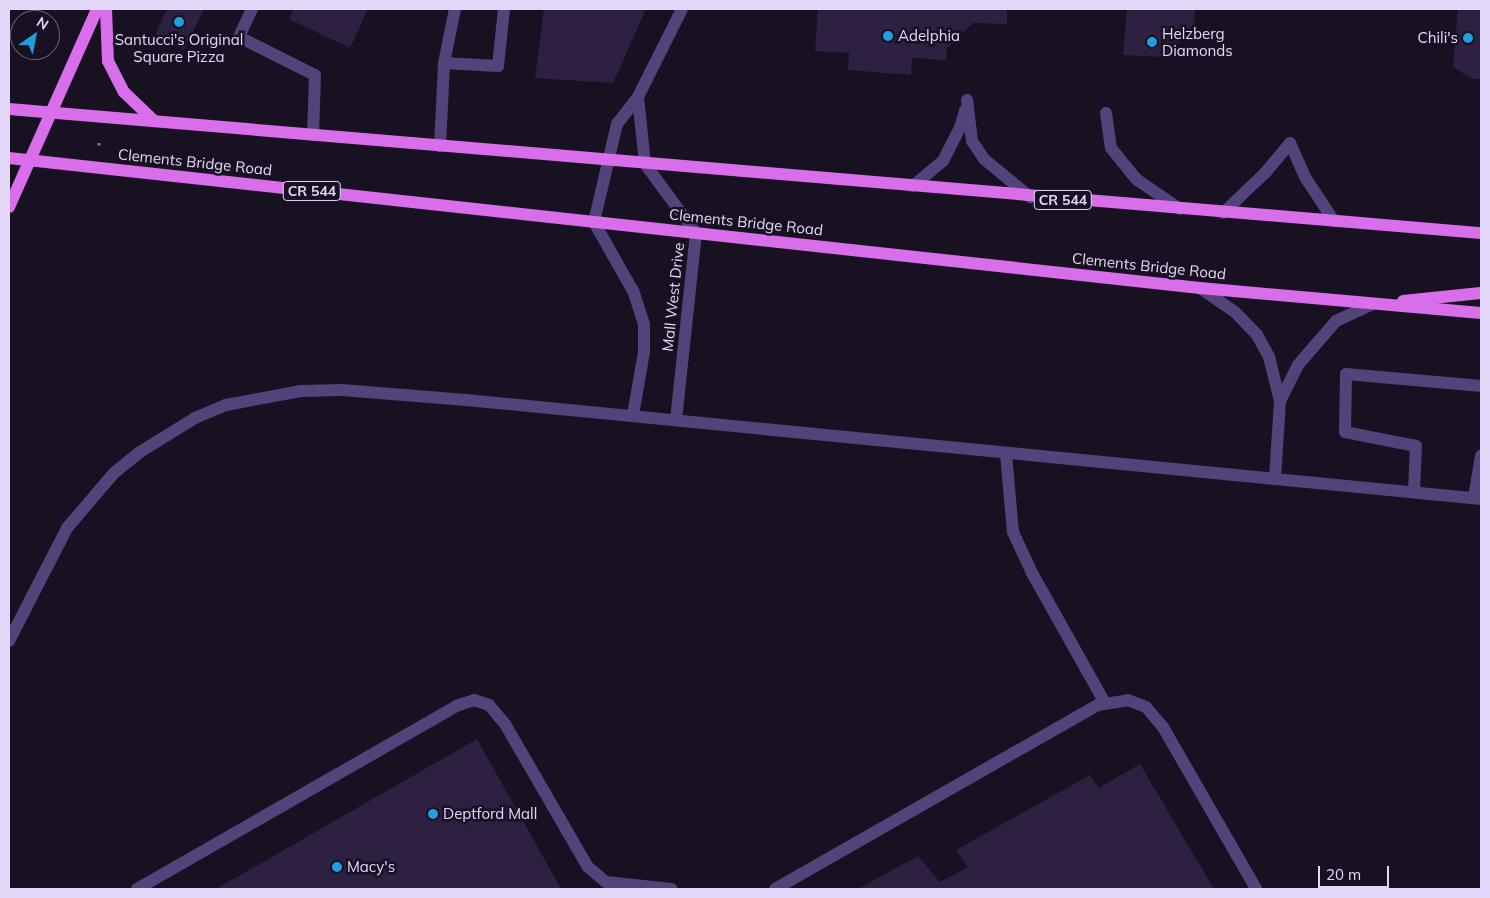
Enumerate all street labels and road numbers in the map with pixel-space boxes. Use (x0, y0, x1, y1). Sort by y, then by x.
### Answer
street label: Clements Bridge Road (117, 145, 273, 179)
road number: CR 544 (282, 180, 342, 202)
road number: CR 544 (1033, 188, 1093, 212)
street label: Clements Bridge Road (668, 205, 824, 239)
street label: Mall West Drive (658, 242, 688, 352)
street label: Clements Bridge Road (1071, 249, 1227, 283)

